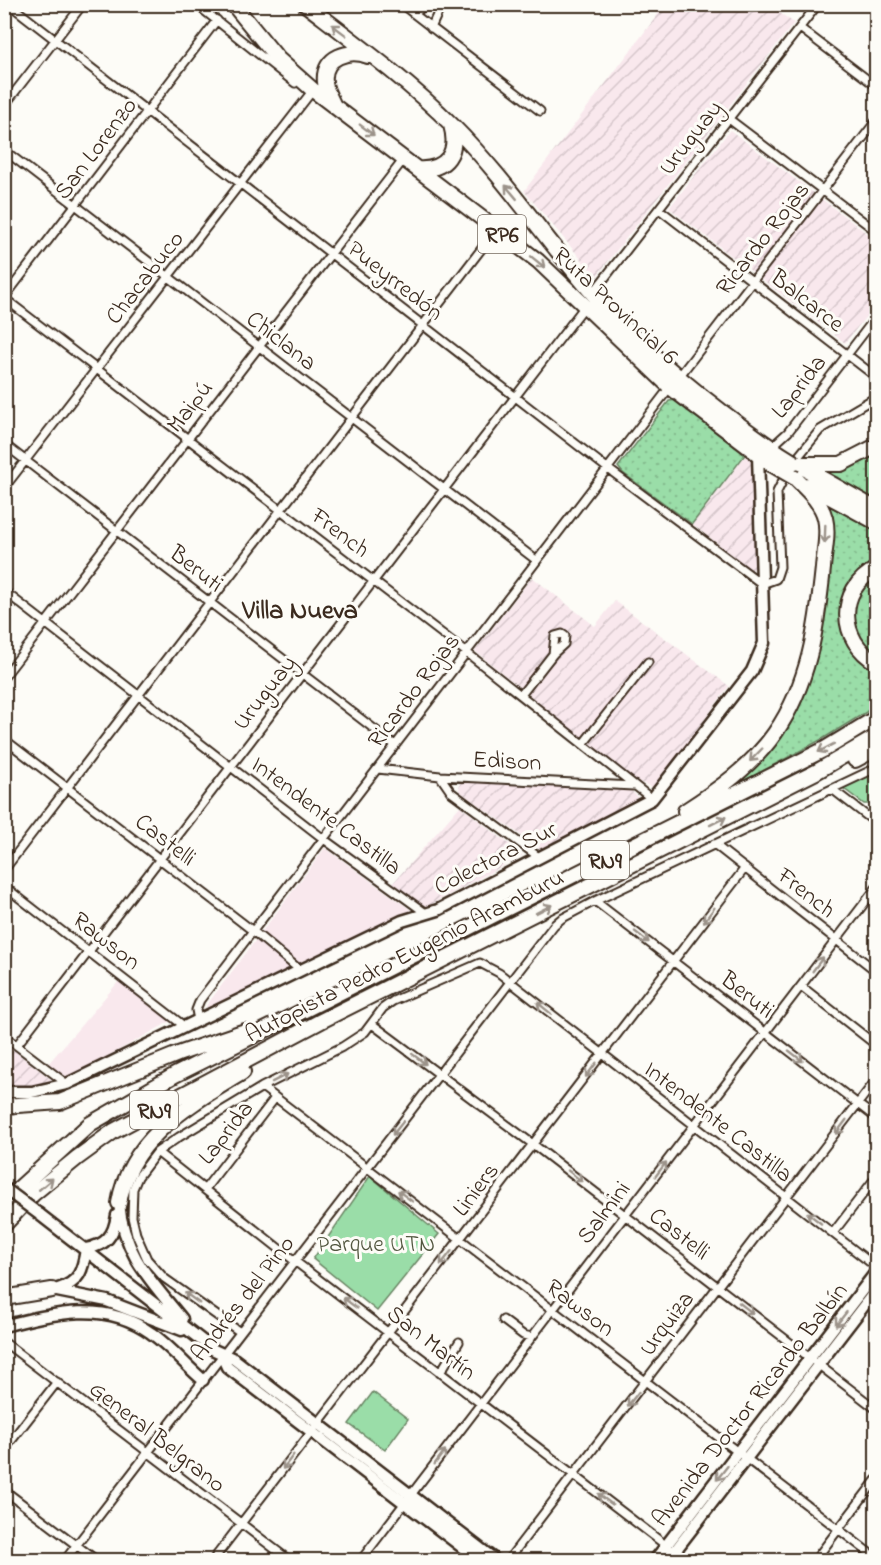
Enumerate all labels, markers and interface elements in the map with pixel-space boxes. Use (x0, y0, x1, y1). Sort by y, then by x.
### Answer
one-way arrow (331, 24, 347, 36)
street label: San Lorenzo (47, 91, 147, 208)
street label: Uruguay (651, 93, 733, 184)
one-way arrow (358, 124, 374, 136)
street label: Ricardo Rojas (708, 175, 820, 304)
one-way arrow (504, 185, 518, 200)
road number: RP6 (478, 215, 526, 253)
street label: Chacabuco (98, 224, 194, 333)
street label: Pueyrredón (338, 233, 450, 332)
street label: Ruta Provincial 6 (544, 239, 685, 375)
one-way arrow (529, 255, 545, 268)
street label: Balcarce (761, 261, 851, 342)
street label: Chiclana (238, 303, 323, 381)
street label: Laprida (764, 348, 836, 427)
street label: Maipú (159, 374, 223, 441)
street label: French (302, 500, 376, 568)
one-way arrow (820, 524, 831, 544)
street label: Beruti (160, 537, 230, 602)
district label: Villa Nueva (241, 593, 358, 631)
street label: Ricardo Rojas (360, 627, 470, 756)
street label: Uruguay (225, 648, 307, 739)
one-way arrow (818, 742, 835, 754)
street label: Edison (472, 743, 542, 782)
one-way arrow (749, 748, 763, 763)
street label: Intendente Castilla (243, 749, 408, 885)
street label: Castelli (126, 806, 203, 876)
street label: Colectora Sur (429, 813, 564, 905)
one-way arrow (709, 815, 726, 827)
road number: RN9 (581, 841, 629, 879)
street label: French (768, 859, 842, 928)
street label: Autopista Pedro Eugenio Aramburu (240, 861, 571, 1053)
one-way arrow (535, 902, 553, 914)
street label: Rawson (64, 904, 147, 980)
one-way arrow (703, 907, 716, 923)
one-way arrow (633, 930, 649, 943)
one-way arrow (811, 956, 824, 972)
street label: Beruti (711, 963, 781, 1028)
one-way arrow (536, 1002, 552, 1015)
one-way arrow (788, 1049, 804, 1062)
one-way arrow (410, 1053, 426, 1066)
street label: Intendente Castilla (635, 1054, 799, 1192)
one-way arrow (584, 1061, 597, 1077)
one-way arrow (271, 1072, 288, 1084)
road number: RN9 (130, 1091, 178, 1129)
street label: Laprida (191, 1094, 263, 1173)
one-way arrow (835, 1119, 848, 1135)
one-way arrow (392, 1120, 405, 1136)
street label: Liniers (445, 1156, 509, 1225)
one-way arrow (655, 1161, 668, 1177)
one-way arrow (566, 1170, 582, 1183)
street label: Salmini (570, 1174, 640, 1253)
one-way arrow (38, 1177, 53, 1191)
one-way arrow (397, 1190, 413, 1203)
street label: Castelli (640, 1200, 717, 1270)
one-way arrow (806, 1212, 822, 1225)
park label: Parque UTN (317, 1228, 435, 1263)
street label: Andrés del Pino (183, 1229, 305, 1370)
one-way arrow (440, 1250, 453, 1266)
street label: Rawson (538, 1271, 621, 1347)
street label: Avenida Doctor Ricardo Balbín (644, 1276, 858, 1535)
street label: Urquiza (632, 1285, 704, 1364)
one-way arrow (185, 1292, 201, 1304)
one-way arrow (342, 1297, 358, 1310)
street label: San Martín (378, 1298, 483, 1390)
one-way arrow (738, 1302, 754, 1315)
one-way arrow (834, 1310, 847, 1326)
street label: General Belgrano (81, 1373, 232, 1503)
one-way arrow (627, 1390, 640, 1406)
one-way arrow (434, 1449, 447, 1465)
one-way arrow (282, 1453, 295, 1469)
one-way arrow (715, 1465, 728, 1481)
one-way arrow (597, 1492, 613, 1505)

